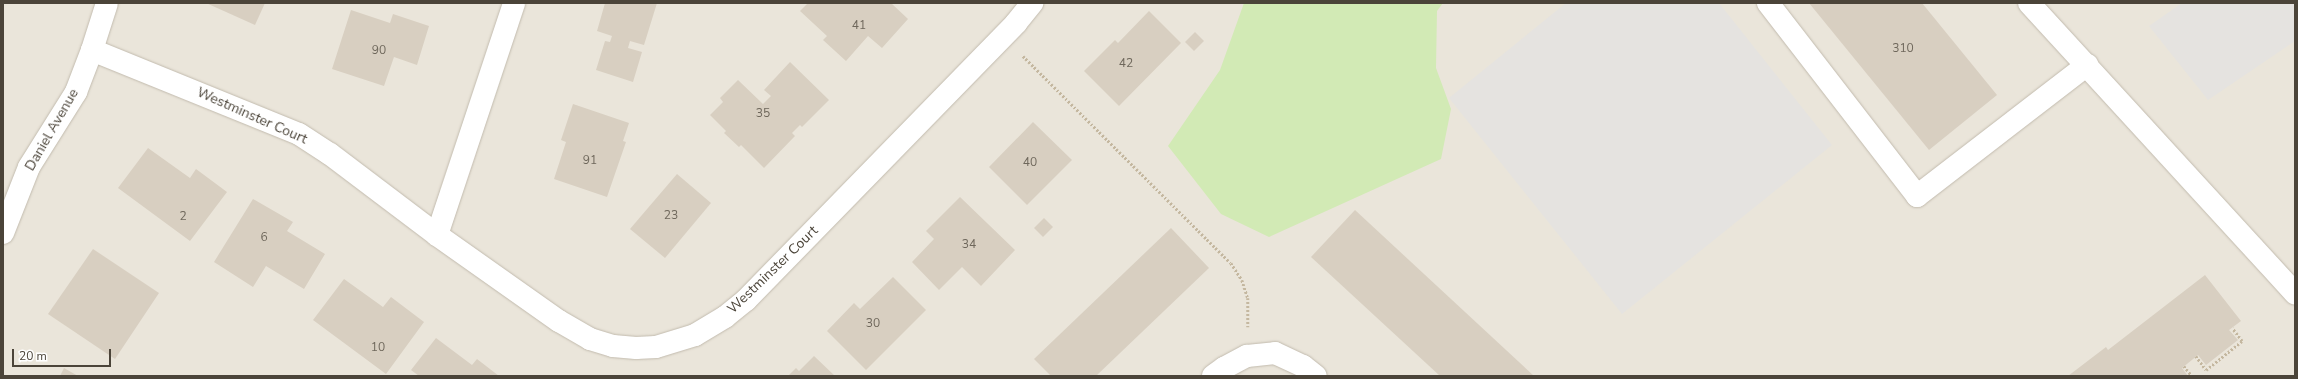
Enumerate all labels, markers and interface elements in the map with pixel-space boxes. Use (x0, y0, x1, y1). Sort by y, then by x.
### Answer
house number: 41 (852, 19, 866, 33)
house number: 310 (1892, 42, 1914, 56)
house number: 90 (372, 44, 386, 58)
house number: 42 (1119, 57, 1133, 71)
street label: Westminster Court (194, 84, 310, 148)
street label: Daniel Avenue (22, 86, 82, 174)
house number: 35 (756, 107, 770, 121)
house number: 91 (583, 154, 597, 168)
house number: 40 (1023, 156, 1037, 170)
house number: 23 (664, 209, 678, 223)
house number: 2 (179, 210, 187, 224)
street label: Westminster Court (724, 223, 822, 317)
house number: 6 (260, 231, 268, 245)
house number: 34 (962, 238, 976, 252)
house number: 30 (866, 317, 880, 331)
scale bar (14, 341, 113, 367)
house number: 10 (371, 341, 385, 355)
text: 20 m (19, 348, 47, 364)

